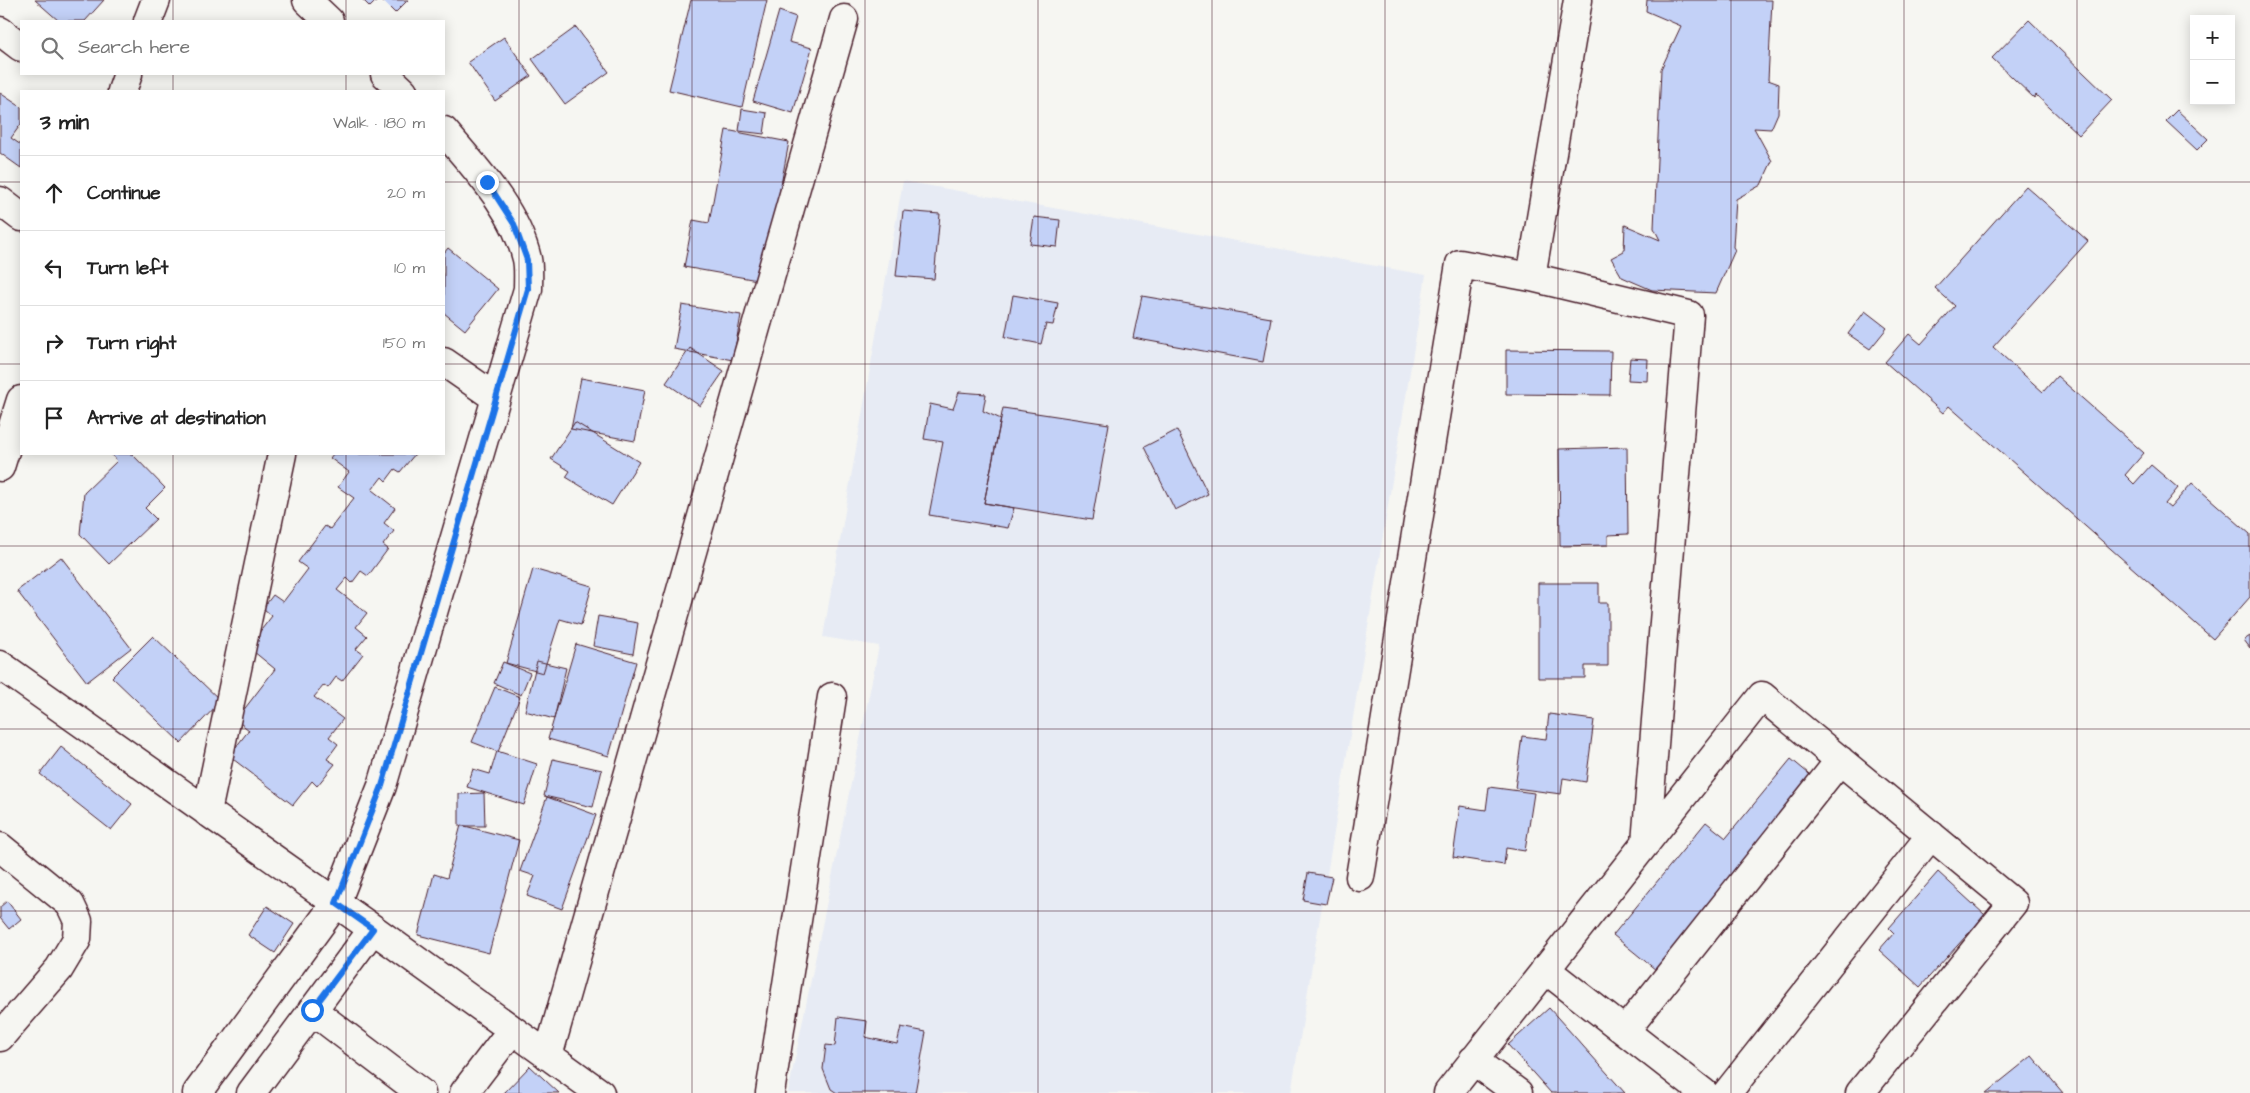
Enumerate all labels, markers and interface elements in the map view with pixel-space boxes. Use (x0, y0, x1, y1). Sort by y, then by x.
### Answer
map controls (2190, 15, 2235, 105)
button: + (2190, 15, 2235, 60)
search box (20, 20, 445, 75)
icon: search (38, 34, 66, 62)
text: Search here (78, 34, 190, 61)
button: − (2190, 60, 2235, 105)
text: 3 min (40, 108, 89, 137)
text: Walk · 180 m (333, 112, 425, 134)
route end (476, 171, 499, 194)
icon: ahead (40, 179, 68, 207)
text: Continue (87, 180, 161, 207)
text: 20 m (387, 182, 425, 204)
icon: left (40, 254, 68, 282)
text: Turn left (87, 255, 168, 282)
text: 10 m (394, 257, 425, 279)
icon: right (40, 329, 68, 357)
text: Turn right (87, 330, 176, 357)
text: 150 m (383, 332, 425, 354)
icon: arrive (40, 404, 68, 432)
text: Arrive at destination (87, 405, 266, 432)
route start (301, 999, 324, 1022)

